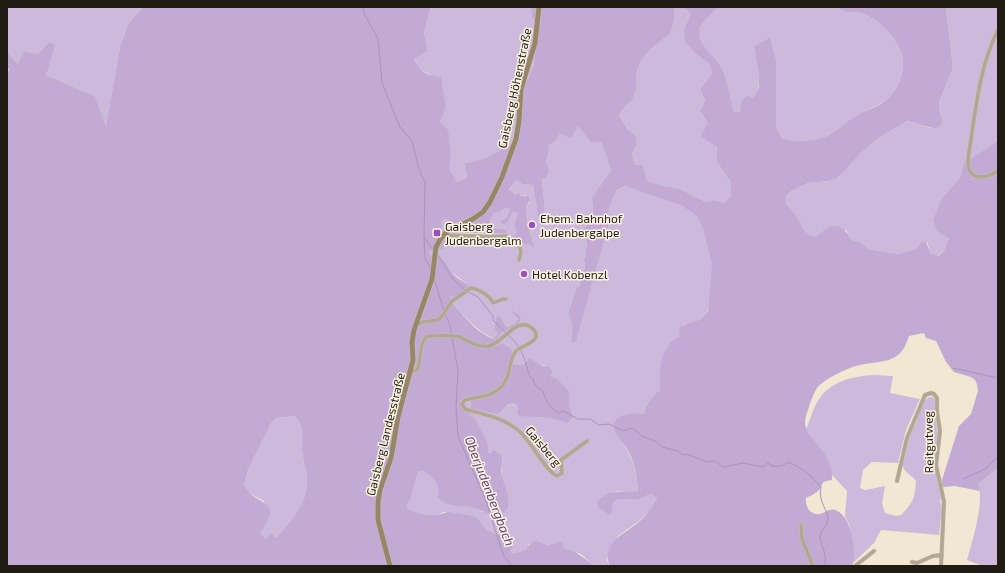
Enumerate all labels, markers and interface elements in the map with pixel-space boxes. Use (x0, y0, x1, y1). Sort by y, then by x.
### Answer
street label: Gaisberg Höhenstraße (494, 27, 534, 149)
place label: Ehem. Bahnhof Judenbergalpe (540, 211, 623, 239)
place label: Gaisberg Judenbergalm (445, 219, 522, 247)
marker: Ehem. Bahnhof Judenbergalpe (527, 220, 537, 230)
marker: Gaisberg Judenbergalm (432, 228, 442, 238)
place label: Hotel Kobenzl (532, 267, 608, 281)
marker: Hotel Kobenzl (519, 269, 529, 279)
street label: Gaisberg Landesstraße (363, 371, 407, 497)
street label: Reitgutweg (920, 410, 936, 473)
street label: Gaisberg (523, 423, 565, 469)
water label: Oberjudenbergbach (462, 434, 518, 548)

